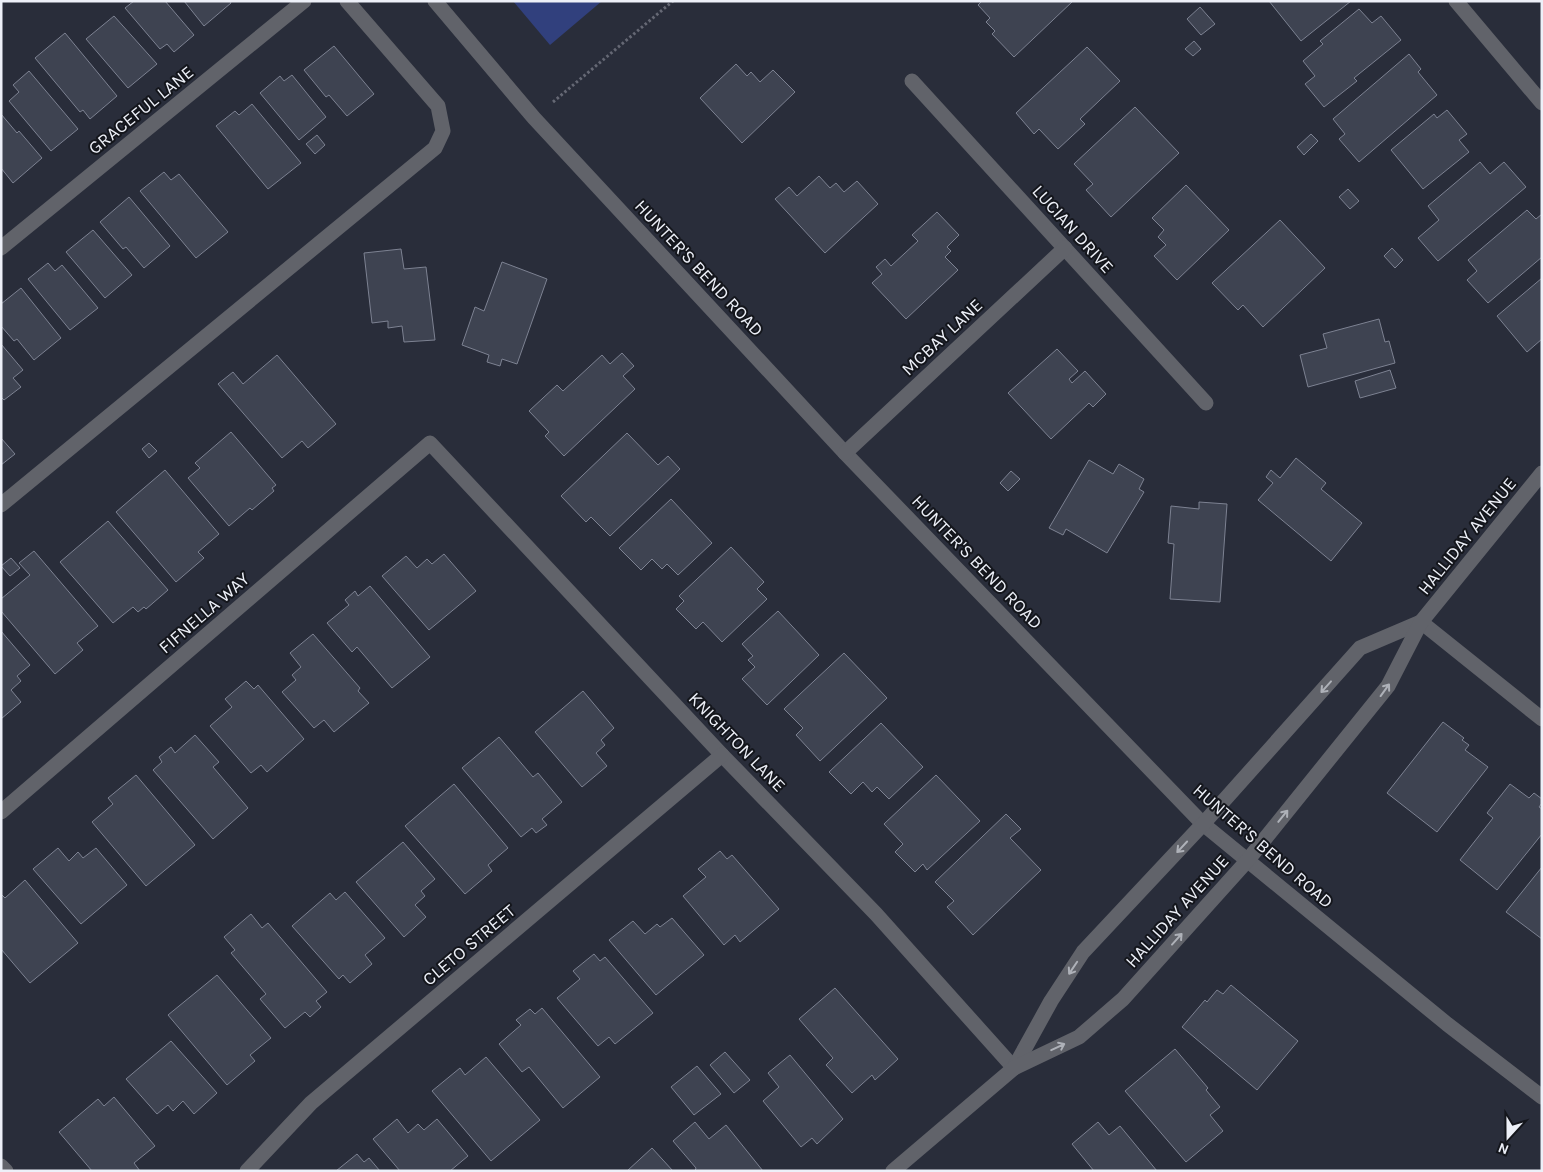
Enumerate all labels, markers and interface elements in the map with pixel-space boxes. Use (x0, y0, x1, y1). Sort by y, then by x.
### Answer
street label: GRACEFUL LANE (84, 61, 198, 159)
street label: LUCIAN DRIVE (1028, 180, 1118, 278)
street label: HUNTER'S BEND ROAD (630, 195, 768, 341)
street label: MCBAY LANE (897, 294, 987, 380)
street label: HALLIDAY AVENUE (1413, 473, 1521, 599)
street label: HUNTER'S BEND ROAD (907, 490, 1047, 634)
street label: FIFNELLA WAY (154, 568, 254, 658)
one-way arrow (1320, 681, 1331, 694)
one-way arrow (1380, 683, 1390, 697)
street label: KNIGHTON LANE (684, 687, 790, 797)
street label: HUNTER'S BEND ROAD (1188, 779, 1338, 913)
one-way arrow (1278, 810, 1289, 823)
one-way arrow (1176, 841, 1188, 853)
street label: HALLIDAY AVENUE (1121, 850, 1233, 972)
street label: CLETO STREET (418, 900, 520, 990)
one-way arrow (1171, 933, 1183, 946)
one-way arrow (1068, 960, 1078, 974)
one-way arrow (1050, 1042, 1065, 1052)
north arrow (1483, 1112, 1533, 1162)
text: N (1496, 1139, 1511, 1158)

